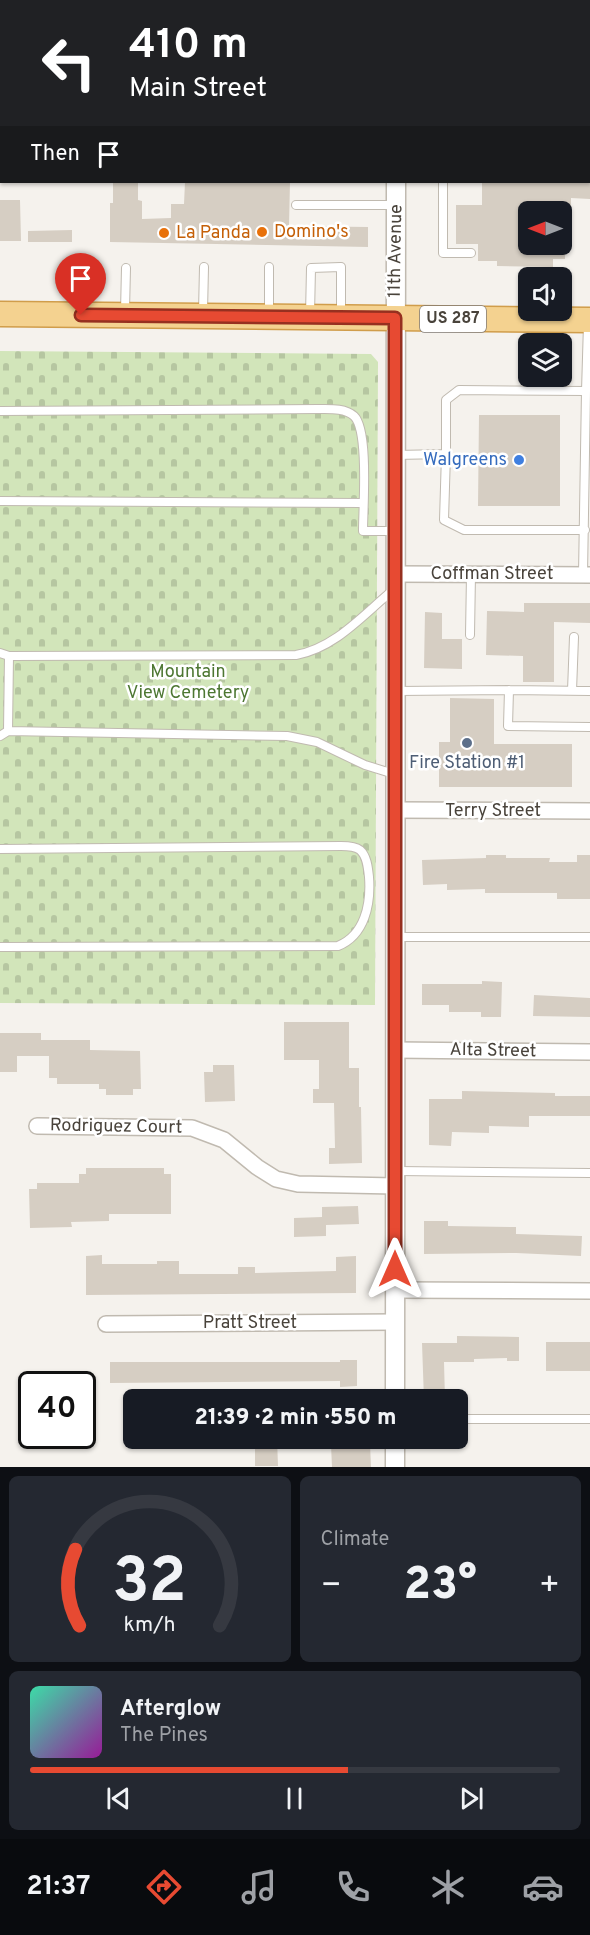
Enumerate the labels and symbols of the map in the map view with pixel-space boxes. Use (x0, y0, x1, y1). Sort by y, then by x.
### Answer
north arrow (518, 201, 572, 255)
street label: 11th Avenue (384, 204, 408, 298)
place label: Domino's (274, 221, 349, 244)
place label: La Panda (176, 222, 250, 245)
marker: Domino's (255, 225, 269, 239)
marker: La Panda (157, 226, 171, 240)
pin (55, 253, 106, 315)
road number: US 287 (420, 306, 486, 332)
place label: Walgreens (423, 449, 507, 472)
marker: Walgreens (512, 453, 526, 467)
street label: Coffman Street (431, 563, 553, 586)
park label: Mountain View Cemetery (127, 661, 249, 705)
marker: Fire Station #1 (460, 736, 474, 750)
place label: Fire Station #1 (409, 752, 525, 775)
street label: Terry Street (445, 800, 541, 823)
street label: Alta Street (449, 1039, 537, 1063)
street label: Rodriguez Court (50, 1114, 182, 1140)
position arrow (363, 1237, 427, 1301)
street label: Pratt Street (203, 1312, 297, 1335)
speed limit sign: 40 (18, 1371, 96, 1449)

